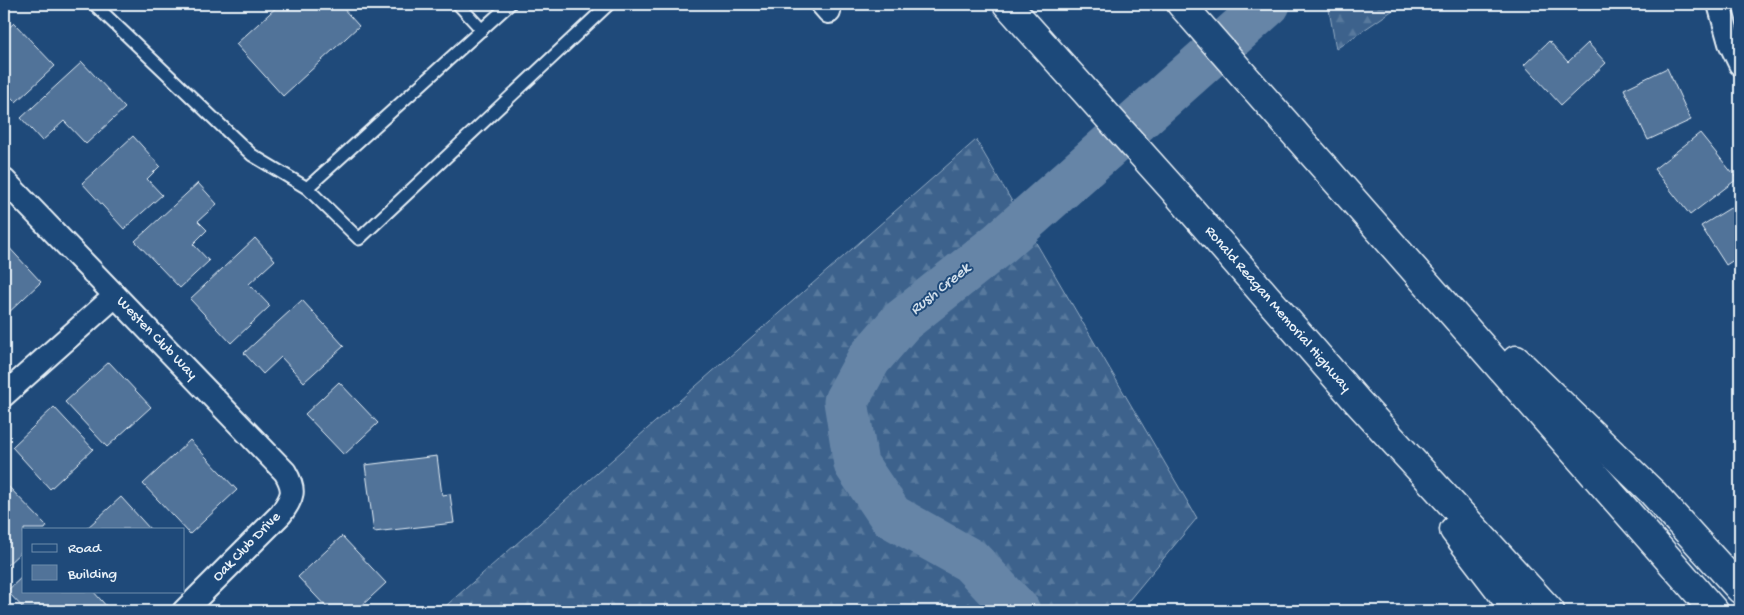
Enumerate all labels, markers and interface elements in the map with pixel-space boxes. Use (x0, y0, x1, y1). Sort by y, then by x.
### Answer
street label: Ronald Reagan Memorial Highway (1200, 223, 1355, 397)
water label: Rush Creek (907, 259, 976, 320)
street label: Westen Club Way (112, 293, 201, 385)
street label: Oak Club Drive (209, 508, 285, 586)
legend (22, 528, 185, 592)
text: Road (68, 540, 102, 558)
text: Building (67, 566, 117, 584)

